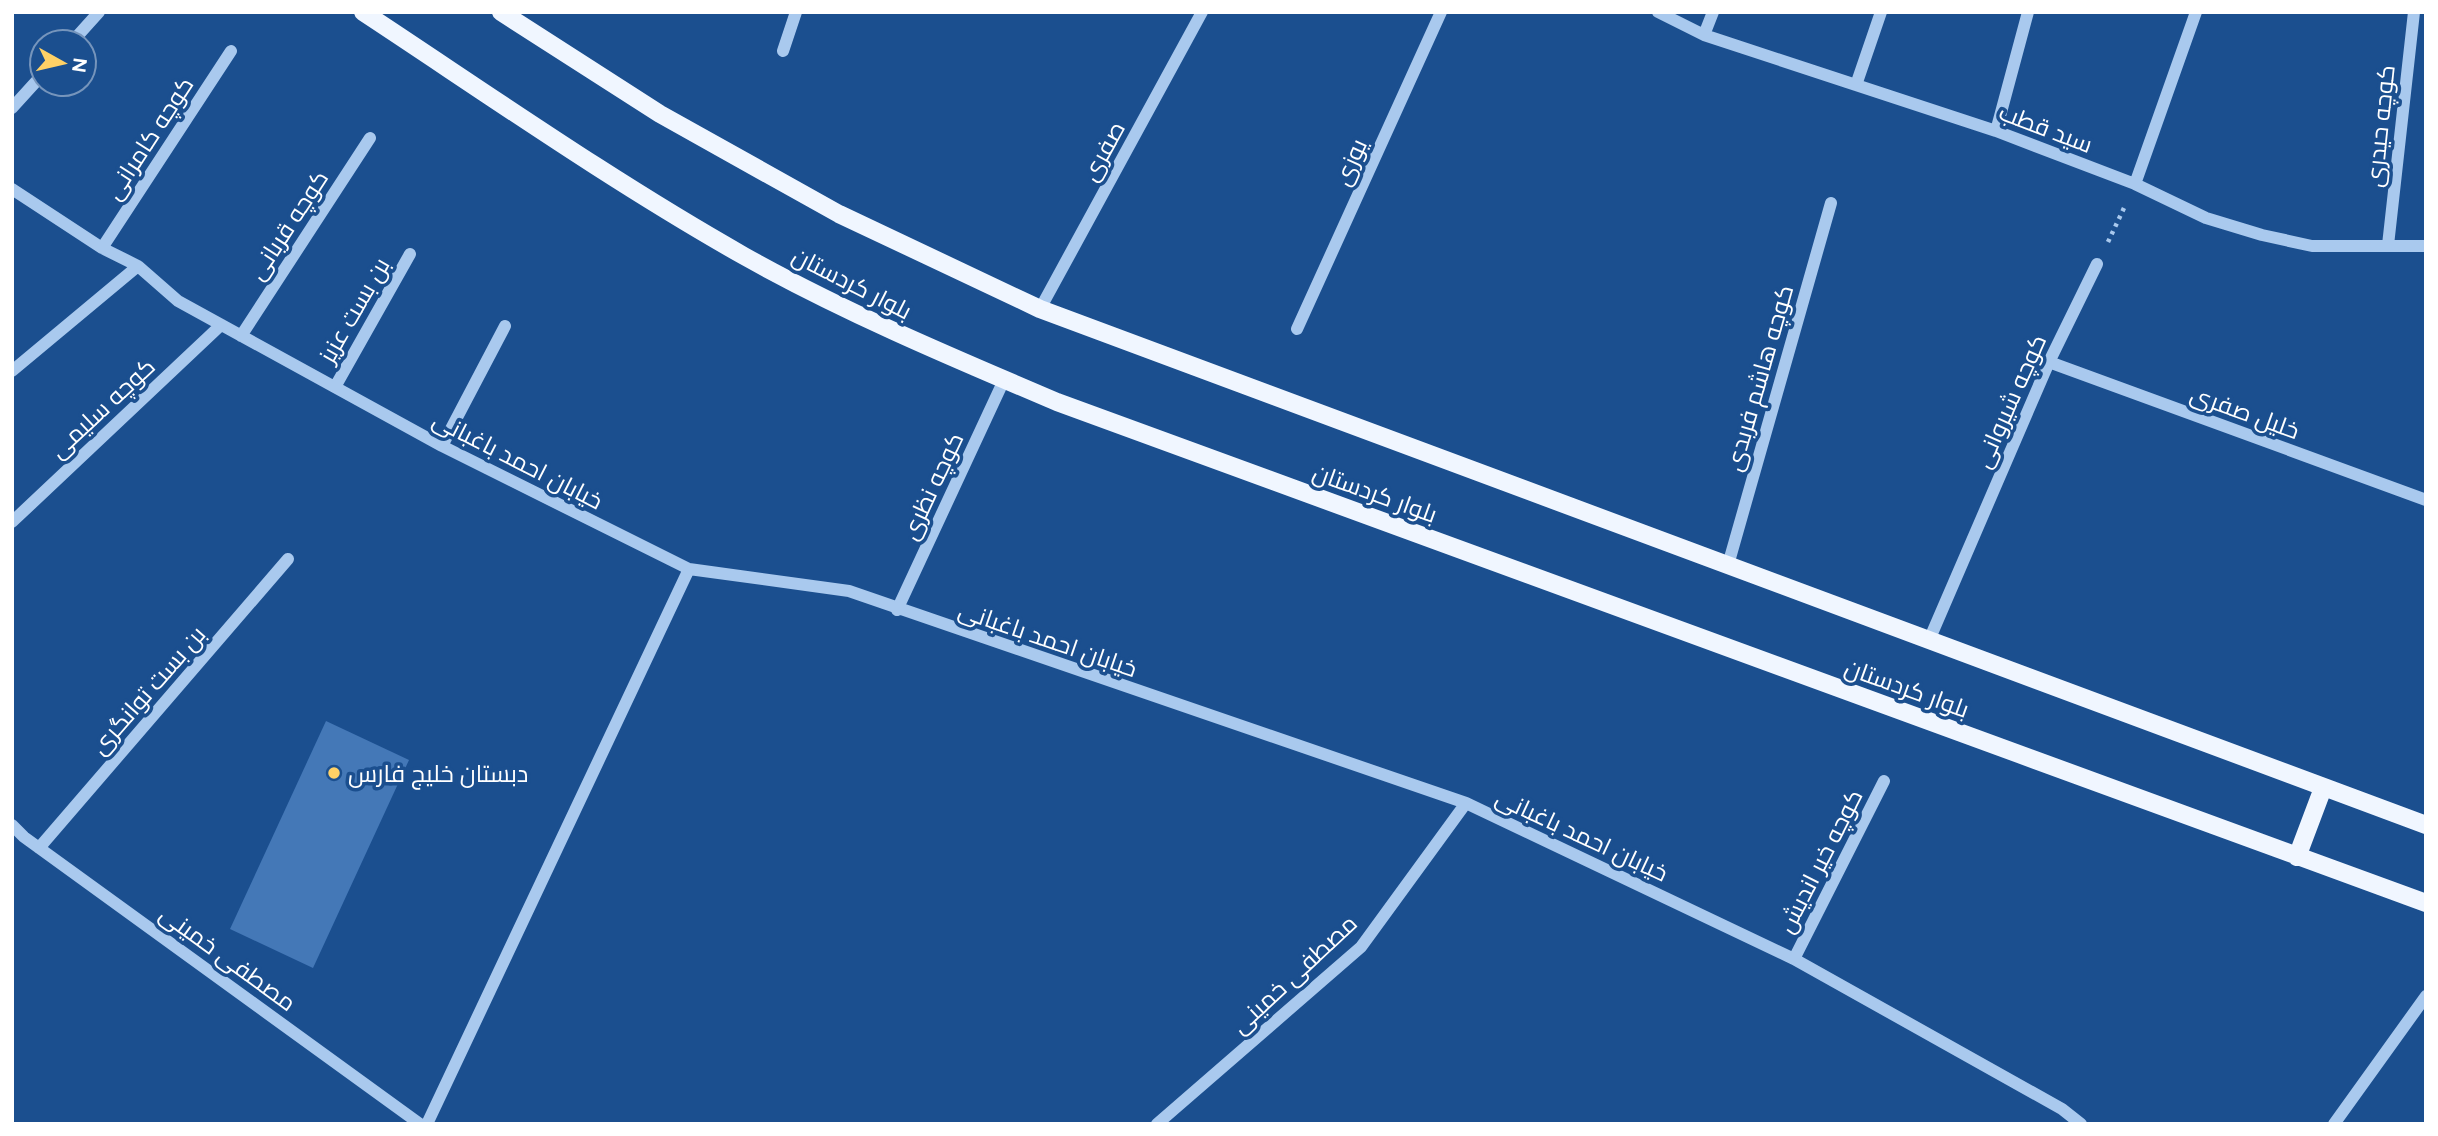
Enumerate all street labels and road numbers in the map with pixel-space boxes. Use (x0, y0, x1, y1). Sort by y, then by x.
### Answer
street label: کوچه حیدری (2359, 63, 2403, 189)
street label: کوچه کامرانی (99, 71, 201, 206)
street label: سید قطب (1995, 97, 2097, 159)
street label: صفری (1075, 116, 1131, 186)
street label: یوزی (1327, 134, 1373, 190)
street label: کوچه قربانی (242, 165, 336, 286)
street label: بلوار کردستان (787, 241, 917, 325)
street label: بن بست عزیز (311, 252, 396, 370)
street label: کوچه هاشم فربدی (1719, 282, 1801, 475)
street label: کوچه شیروانی (1968, 330, 2054, 473)
street label: کوچه سلیمی (43, 352, 162, 466)
street label: خلیل صفری (2186, 379, 2304, 445)
street label: خیابان احمد باغبانی (428, 405, 608, 515)
street label: کوچه نظری (895, 428, 971, 545)
street label: بلوار کردستان (1309, 457, 1441, 529)
street label: خیابان احمد باغبانی (955, 595, 1141, 683)
street label: بن بست توانگری (84, 620, 212, 760)
street label: بلوار کردستان (1841, 652, 1973, 724)
street label: خیابان احمد باغبانی (1491, 782, 1673, 888)
street label: کوچه خیر اندیش (1771, 784, 1870, 939)
street label: مصطفی خمینی (154, 899, 302, 1017)
street label: مصطفی خمینی (1225, 908, 1363, 1040)

